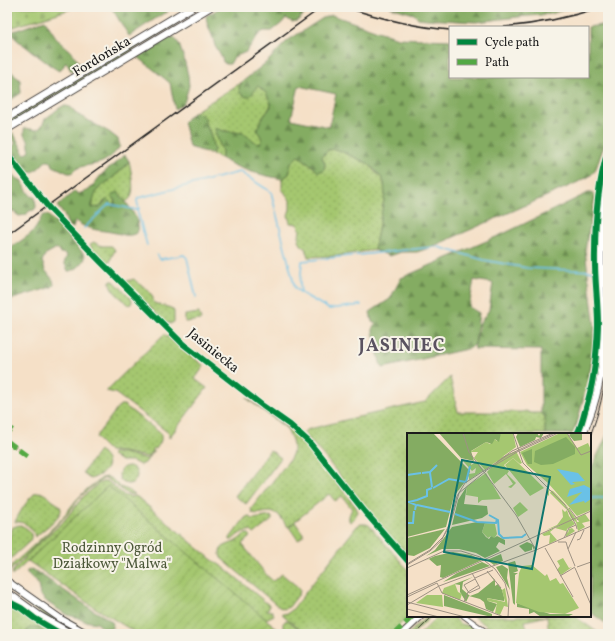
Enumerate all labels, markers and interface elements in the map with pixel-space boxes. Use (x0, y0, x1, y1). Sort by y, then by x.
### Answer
legend (449, 26, 589, 78)
street label: Fordońska (69, 32, 135, 82)
text: Cycle path (485, 35, 540, 51)
text: Path (485, 55, 509, 71)
street label: Jasiniecka (183, 324, 243, 378)
district label: JASINIEC (358, 334, 445, 359)
inset map (407, 433, 591, 617)
park label: Rodzinny Ogród Działkowy "Malwa" (53, 539, 171, 574)

